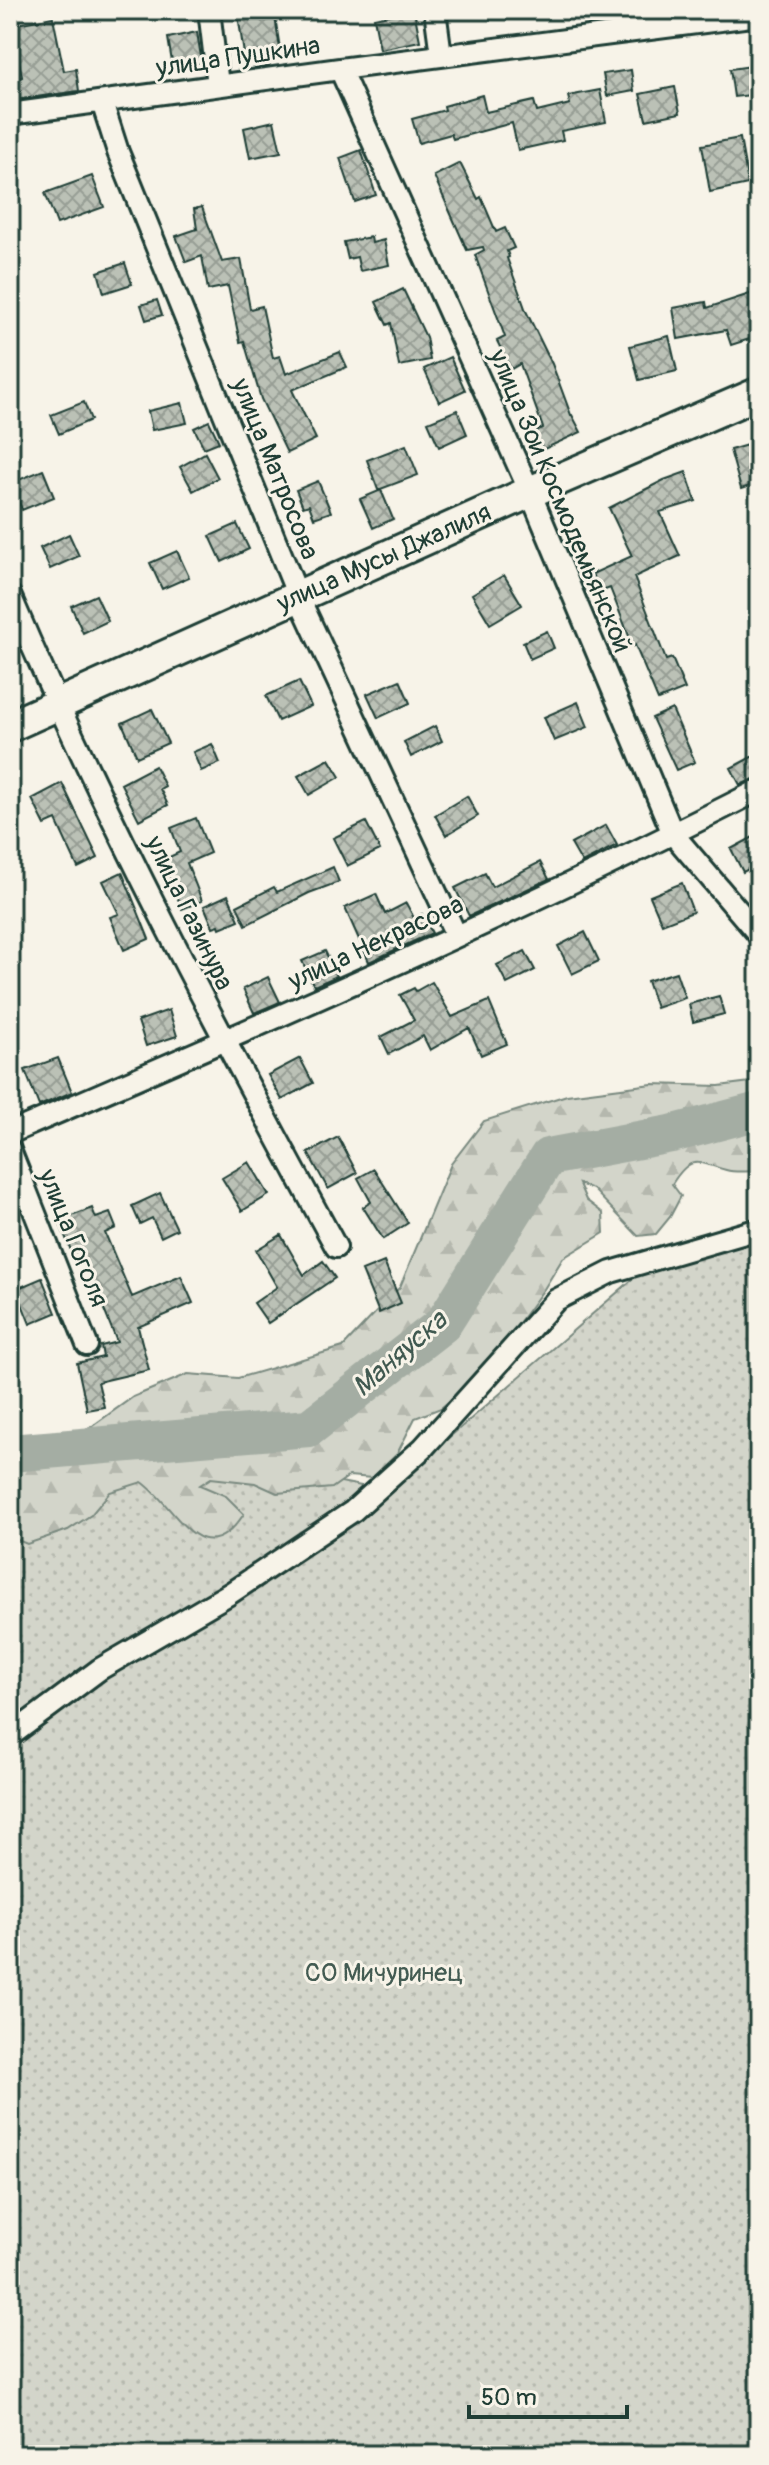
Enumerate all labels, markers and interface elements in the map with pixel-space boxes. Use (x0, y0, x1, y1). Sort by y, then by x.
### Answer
street label: улица Пушкина (153, 30, 322, 85)
street label: улица Зои Космодемьянской (481, 344, 638, 657)
street label: улица Матросова (224, 373, 326, 564)
street label: улица Мусы Джалиля (271, 496, 496, 620)
street label: улица Газинура (137, 830, 240, 995)
street label: улица Некрасова (282, 888, 469, 998)
street label: улица Гоголя (31, 1164, 115, 1311)
water label: Маняуска (346, 1302, 456, 1405)
park label: СО Мичуринец (305, 1957, 463, 1989)
scale bar (469, 2369, 627, 2419)
text: 50 m (481, 2383, 537, 2412)

